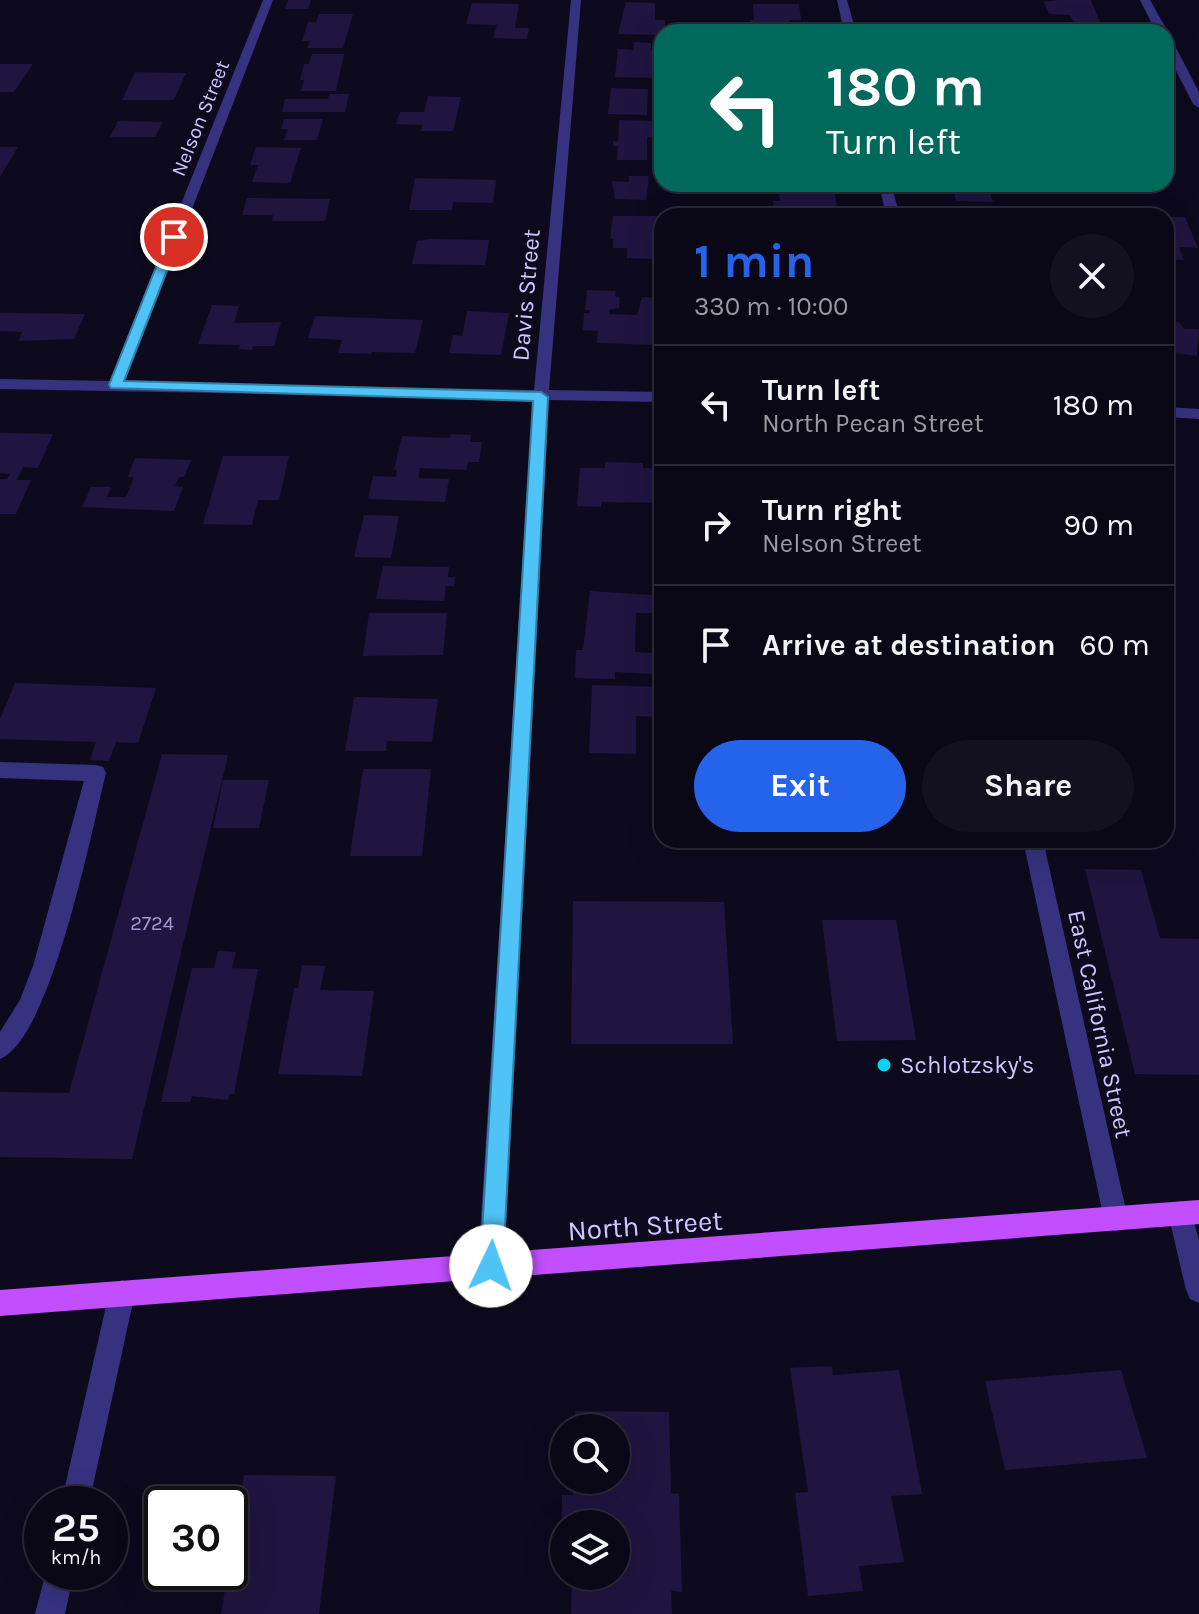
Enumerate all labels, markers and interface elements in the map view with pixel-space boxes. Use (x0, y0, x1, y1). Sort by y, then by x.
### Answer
text: 180 m (826, 54, 985, 119)
icon: left (694, 56, 798, 160)
street label: Nelson Street (167, 57, 234, 179)
text: Turn left (826, 121, 961, 163)
pin (140, 203, 208, 271)
icon: arrive (152, 215, 196, 259)
street label: Davis Street (506, 228, 546, 362)
text: 1 min (694, 233, 814, 289)
button: close (1050, 234, 1134, 318)
text: 330 m · 10:00 (694, 291, 849, 322)
text: Turn left (762, 372, 880, 408)
icon: left (694, 383, 738, 427)
text: 180 m (1053, 387, 1134, 423)
text: North Pecan Street (762, 408, 984, 439)
text: Turn right (762, 492, 902, 528)
icon: right (694, 503, 738, 547)
text: 90 m (1064, 507, 1134, 543)
text: Nelson Street (762, 528, 922, 559)
icon: arrive (694, 623, 738, 667)
text: Arrive at destination (762, 627, 1056, 663)
text: 60 m (1080, 627, 1150, 663)
button: Exit (694, 740, 906, 832)
button: Share (922, 740, 1134, 832)
street label: East California Street (1062, 907, 1138, 1141)
house number: 2724 (130, 912, 174, 935)
place label: Schlotzsky's (900, 1051, 1034, 1079)
marker: Schlotzsky's (875, 1056, 893, 1074)
street label: North Street (566, 1204, 724, 1247)
position arrow (449, 1224, 533, 1308)
map controls (550, 1414, 630, 1590)
button: search (550, 1414, 630, 1494)
speed limit sign: 30 (144, 1486, 248, 1590)
text: 25 (52, 1504, 100, 1551)
button: layers (550, 1510, 630, 1590)
text: km/h (51, 1546, 101, 1569)

